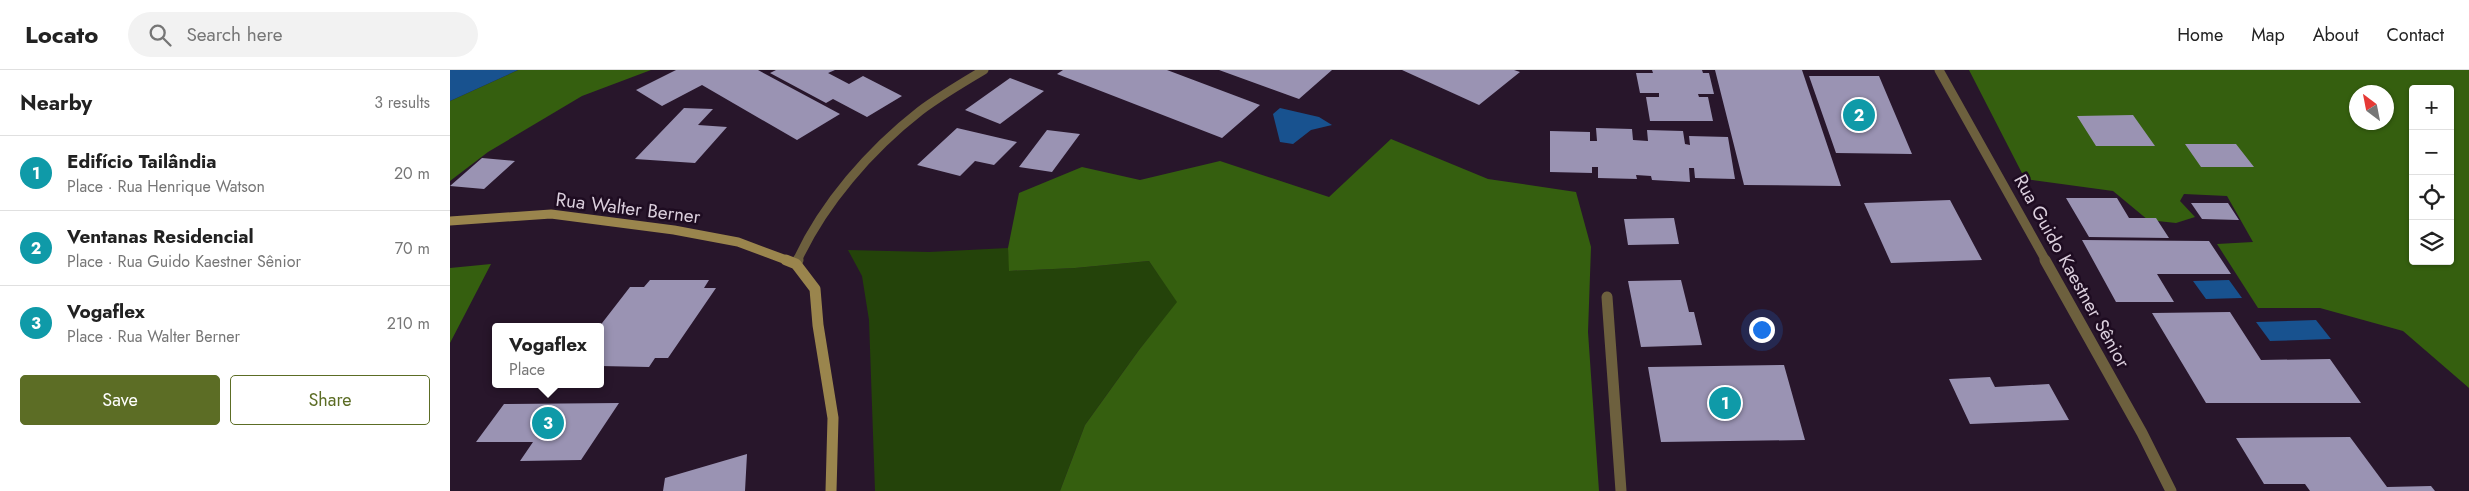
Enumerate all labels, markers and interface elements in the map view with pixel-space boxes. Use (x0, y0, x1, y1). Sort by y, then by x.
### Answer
search box (128, 12, 478, 57)
text: Locato (25, 17, 98, 52)
icon: search (146, 21, 174, 49)
text: Search here (186, 21, 283, 48)
text: Home (2177, 22, 2223, 48)
text: Map (2251, 22, 2285, 48)
text: About (2313, 22, 2358, 48)
text: Contact (2386, 22, 2444, 48)
north arrow (2349, 85, 2394, 130)
map controls (2409, 85, 2454, 265)
button: + (2409, 85, 2454, 130)
text: Nearby (20, 88, 92, 118)
text: 3 results (374, 91, 430, 114)
pin: 2 (1843, 96, 1875, 134)
button: − (2409, 130, 2454, 175)
text: Edifício Tailândia (67, 148, 217, 175)
text: 1 (32, 162, 40, 185)
text: 20 m (394, 162, 430, 185)
street label: Rua Guido Kaestner Sênior (2007, 169, 2137, 373)
text: Place · Rua Henrique Watson (67, 175, 265, 198)
button: locate (2409, 175, 2454, 220)
street label: Rua Walter Berner (554, 186, 702, 230)
button: layers (2409, 220, 2454, 265)
text: Ventanas Residencial (67, 223, 254, 250)
text: 2 (31, 237, 41, 260)
text: 70 m (395, 237, 430, 260)
text: Place · Rua Guido Kaestner Sênior (67, 250, 301, 273)
text: Vogaflex (67, 298, 145, 325)
text: 3 (31, 312, 41, 335)
text: 210 m (387, 312, 430, 335)
your location (1749, 317, 1775, 343)
popup (492, 323, 604, 388)
text: Place · Rua Walter Berner (67, 325, 240, 348)
text: Vogaflex (509, 331, 587, 358)
text: Place (509, 358, 545, 381)
button: Save (20, 375, 220, 425)
button: Share (230, 375, 430, 425)
pin: 1 (1709, 384, 1741, 422)
pin: 3 (532, 404, 564, 442)

